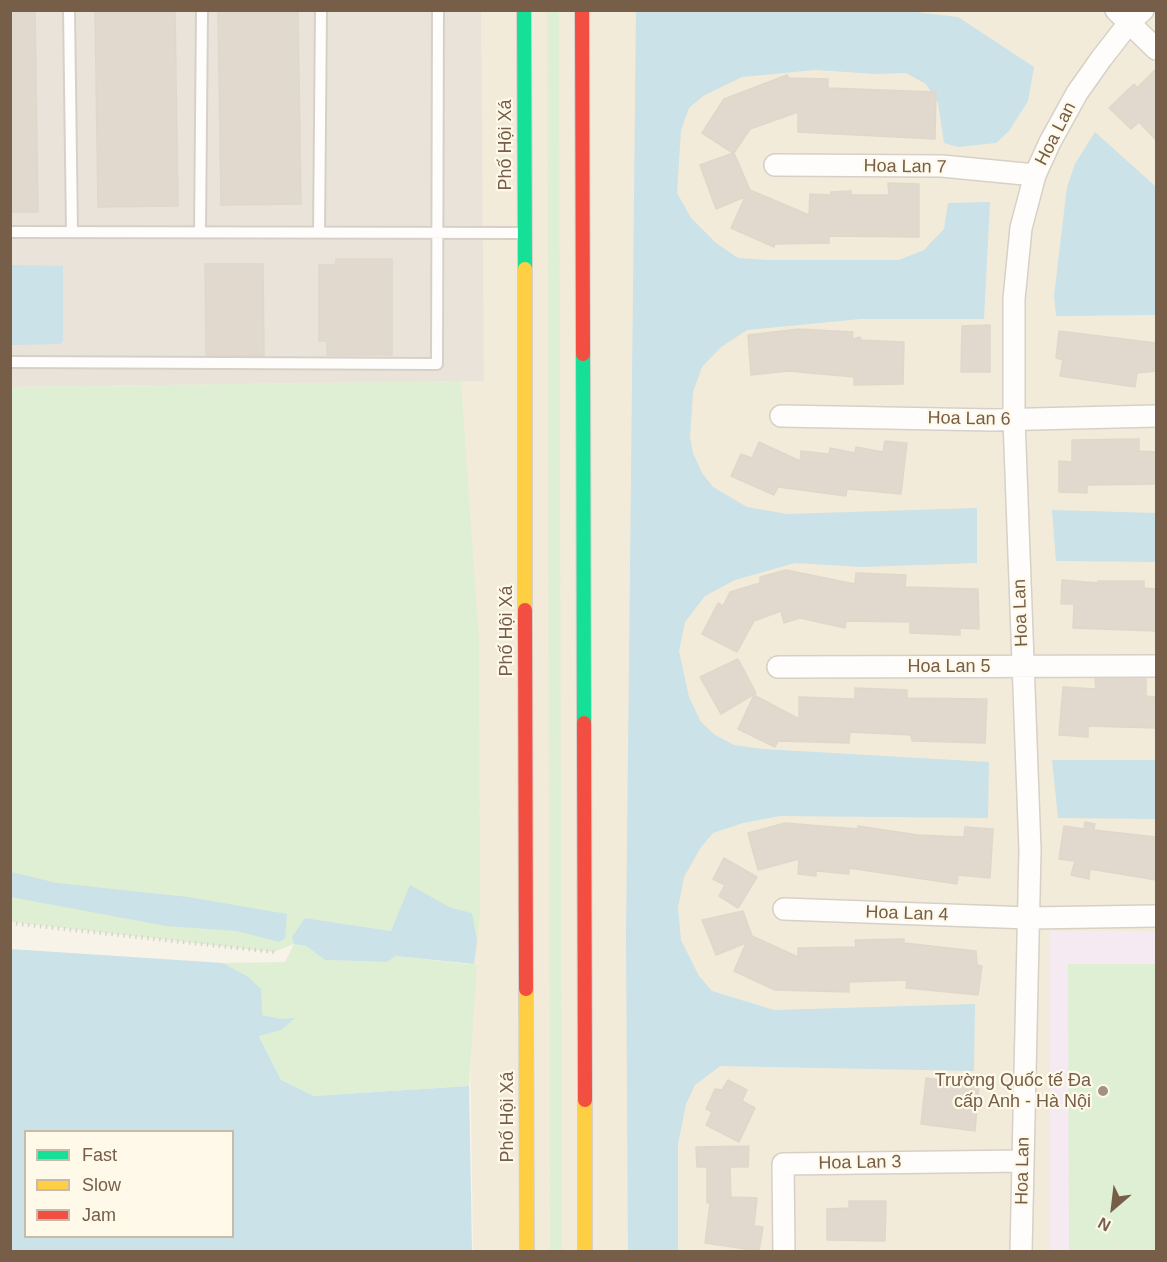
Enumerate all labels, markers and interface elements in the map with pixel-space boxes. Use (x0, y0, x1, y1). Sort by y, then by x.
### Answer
street label: Phố Hội Xá (495, 99, 517, 191)
street label: Hoa Lan (1031, 99, 1081, 169)
street label: Hoa Lan 7 (863, 155, 947, 179)
street label: Hoa Lan 6 (927, 407, 1011, 431)
street label: Hoa Lan (1009, 579, 1033, 647)
street label: Phố Hội Xá (496, 585, 518, 677)
street label: Hoa Lan 5 (907, 656, 991, 678)
street label: Hoa Lan 4 (865, 902, 949, 926)
place label: Trường Quốc tế Đa cấp Anh - Hà Nội (935, 1070, 1091, 1112)
street label: Phố Hội Xá (497, 1071, 519, 1163)
marker: Trường Quốc tế Đa cấp Anh - Hà Nội (1096, 1084, 1110, 1098)
legend (24, 1130, 234, 1238)
street label: Hoa Lan (1012, 1137, 1034, 1205)
text: Fast (82, 1145, 117, 1165)
street label: Hoa Lan 3 (818, 1151, 902, 1175)
text: Slow (82, 1175, 121, 1195)
north arrow (1083, 1178, 1143, 1238)
text: Jam (82, 1205, 116, 1225)
text: N (1095, 1214, 1113, 1235)

